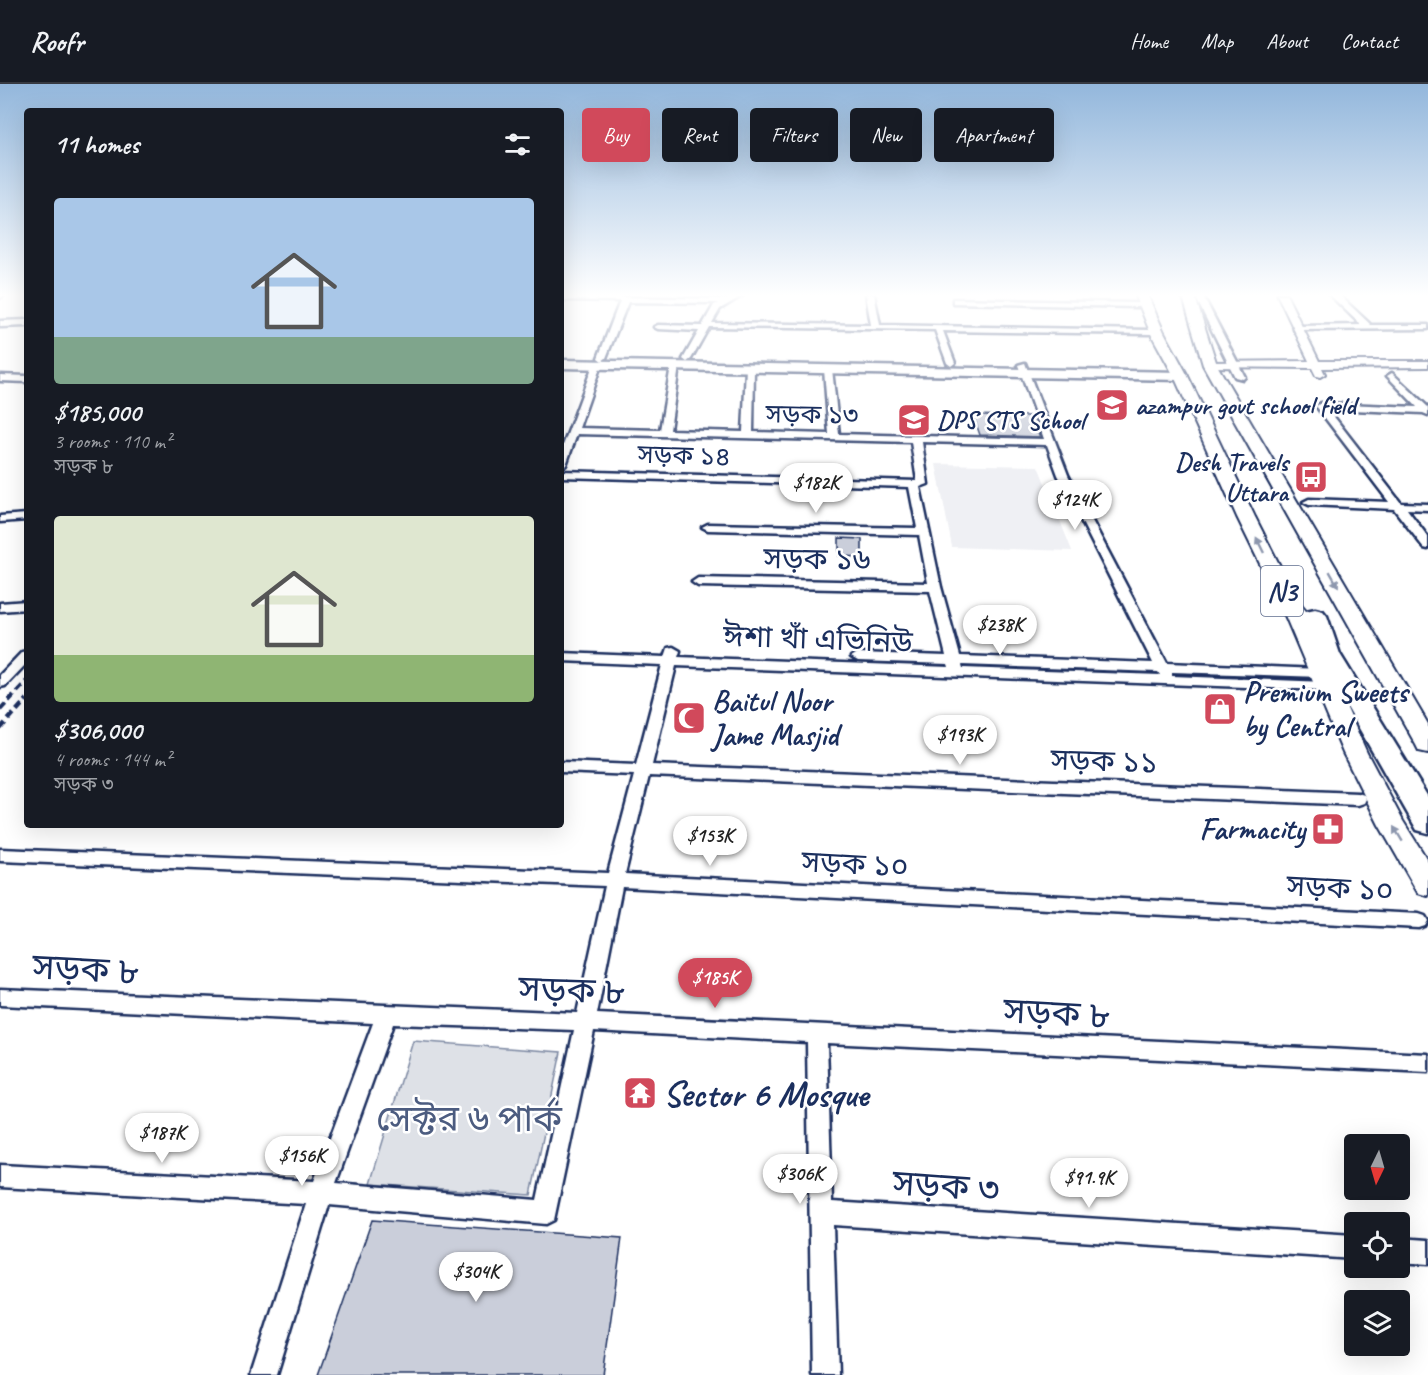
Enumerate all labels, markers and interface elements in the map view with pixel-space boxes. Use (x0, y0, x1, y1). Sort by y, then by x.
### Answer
text: Roofr (30, 24, 84, 59)
text: Home (1130, 28, 1168, 54)
text: Map (1201, 28, 1233, 54)
text: About (1266, 28, 1308, 54)
text: Contact (1341, 28, 1398, 54)
chip: Buy (582, 108, 650, 162)
chip: Rent (662, 108, 738, 162)
chip: Filters (750, 108, 838, 162)
chip: New (850, 108, 922, 162)
chip: Apartment (934, 108, 1054, 162)
text: 11 homes (54, 128, 139, 161)
icon: filters (501, 128, 534, 161)
icon: home (240, 237, 348, 345)
school or university icon: azampur govt school field (1094, 387, 1130, 423)
place label: azampur govt school field (1135, 389, 1360, 422)
text: $185,000 (54, 396, 141, 429)
street label: সড়ক ১৩ (764, 397, 859, 432)
school or university icon: DPS STS School (896, 402, 932, 438)
place label: DPS STS School (937, 404, 1090, 437)
text: 3 rooms · 110 m² (54, 429, 171, 454)
street label: সড়ক ১৪ (636, 437, 731, 474)
place label: Desh Travels Uttara (1175, 446, 1291, 509)
text: সড়ক ৮ (54, 454, 114, 479)
bus stop icon: Desh Travels Uttara (1293, 459, 1329, 495)
pin: $182K (774, 463, 858, 514)
text: $182K (793, 470, 839, 495)
pin: $124K (1033, 480, 1117, 531)
text: $124K (1052, 487, 1098, 512)
one-way arrow (1255, 536, 1265, 554)
street label: সড়ক ১৬ (762, 539, 871, 579)
icon: home (240, 555, 348, 663)
road number: N3 (1261, 566, 1303, 616)
one-way arrow (1329, 571, 1340, 587)
pin: $238K (958, 605, 1042, 656)
text: $238K (977, 612, 1023, 637)
street label: ঈশা খাঁ এভিনিউ (722, 617, 914, 661)
place label: Premium Sweets by Central (1243, 673, 1411, 746)
place label: Baitul Noor Jame Masjid (710, 682, 843, 754)
shop icon: Premium Sweets by Central (1202, 691, 1238, 727)
mosque icon: Baitul Noor Jame Masjid (671, 700, 707, 736)
text: $306,000 (54, 714, 142, 747)
pin: $193K (918, 715, 1002, 766)
text: $193K (937, 722, 983, 747)
street label: সড়ক ১১ (1049, 740, 1158, 782)
text: 4 rooms · 144 m² (54, 747, 171, 772)
text: সড়ক ৩ (54, 772, 114, 797)
place label: Farmacity (1200, 810, 1308, 849)
pharmacy icon: Farmacity (1310, 811, 1346, 847)
pin: $153K (668, 816, 752, 867)
text: $153K (687, 823, 733, 848)
one-way arrow (1393, 825, 1403, 842)
street label: সড়ক ১০ (800, 842, 909, 886)
street label: সড়ক ১০ (1285, 866, 1394, 910)
street label: সড়ক ৮ (30, 943, 141, 995)
pin: $185K (673, 958, 757, 1009)
street label: সড়ক ৮ (517, 965, 626, 1015)
text: $185K (692, 965, 738, 990)
street label: সড়ক ৮ (1001, 987, 1112, 1039)
place label: Sector 6 Mosque (663, 1071, 871, 1117)
temple icon: Sector 6 Mosque (622, 1075, 658, 1111)
park label: সেক্টর ৬ পার্ক (376, 1096, 563, 1142)
pin: $187K (120, 1113, 204, 1164)
text: $187K (139, 1120, 185, 1145)
north arrow (1344, 1134, 1410, 1200)
map controls (1344, 1134, 1410, 1356)
pin: $156K (260, 1136, 344, 1187)
text: $156K (279, 1143, 325, 1168)
pin: $306K (758, 1154, 842, 1205)
pin: $91.9K (1040, 1158, 1138, 1209)
street label: সড়ক ৩ (890, 1159, 1001, 1213)
text: $306K (777, 1161, 823, 1186)
text: $91.9K (1064, 1165, 1114, 1190)
button: locate (1344, 1212, 1410, 1278)
pin: $304K (434, 1252, 518, 1303)
text: $304K (453, 1259, 499, 1284)
button: layers (1344, 1290, 1410, 1356)

